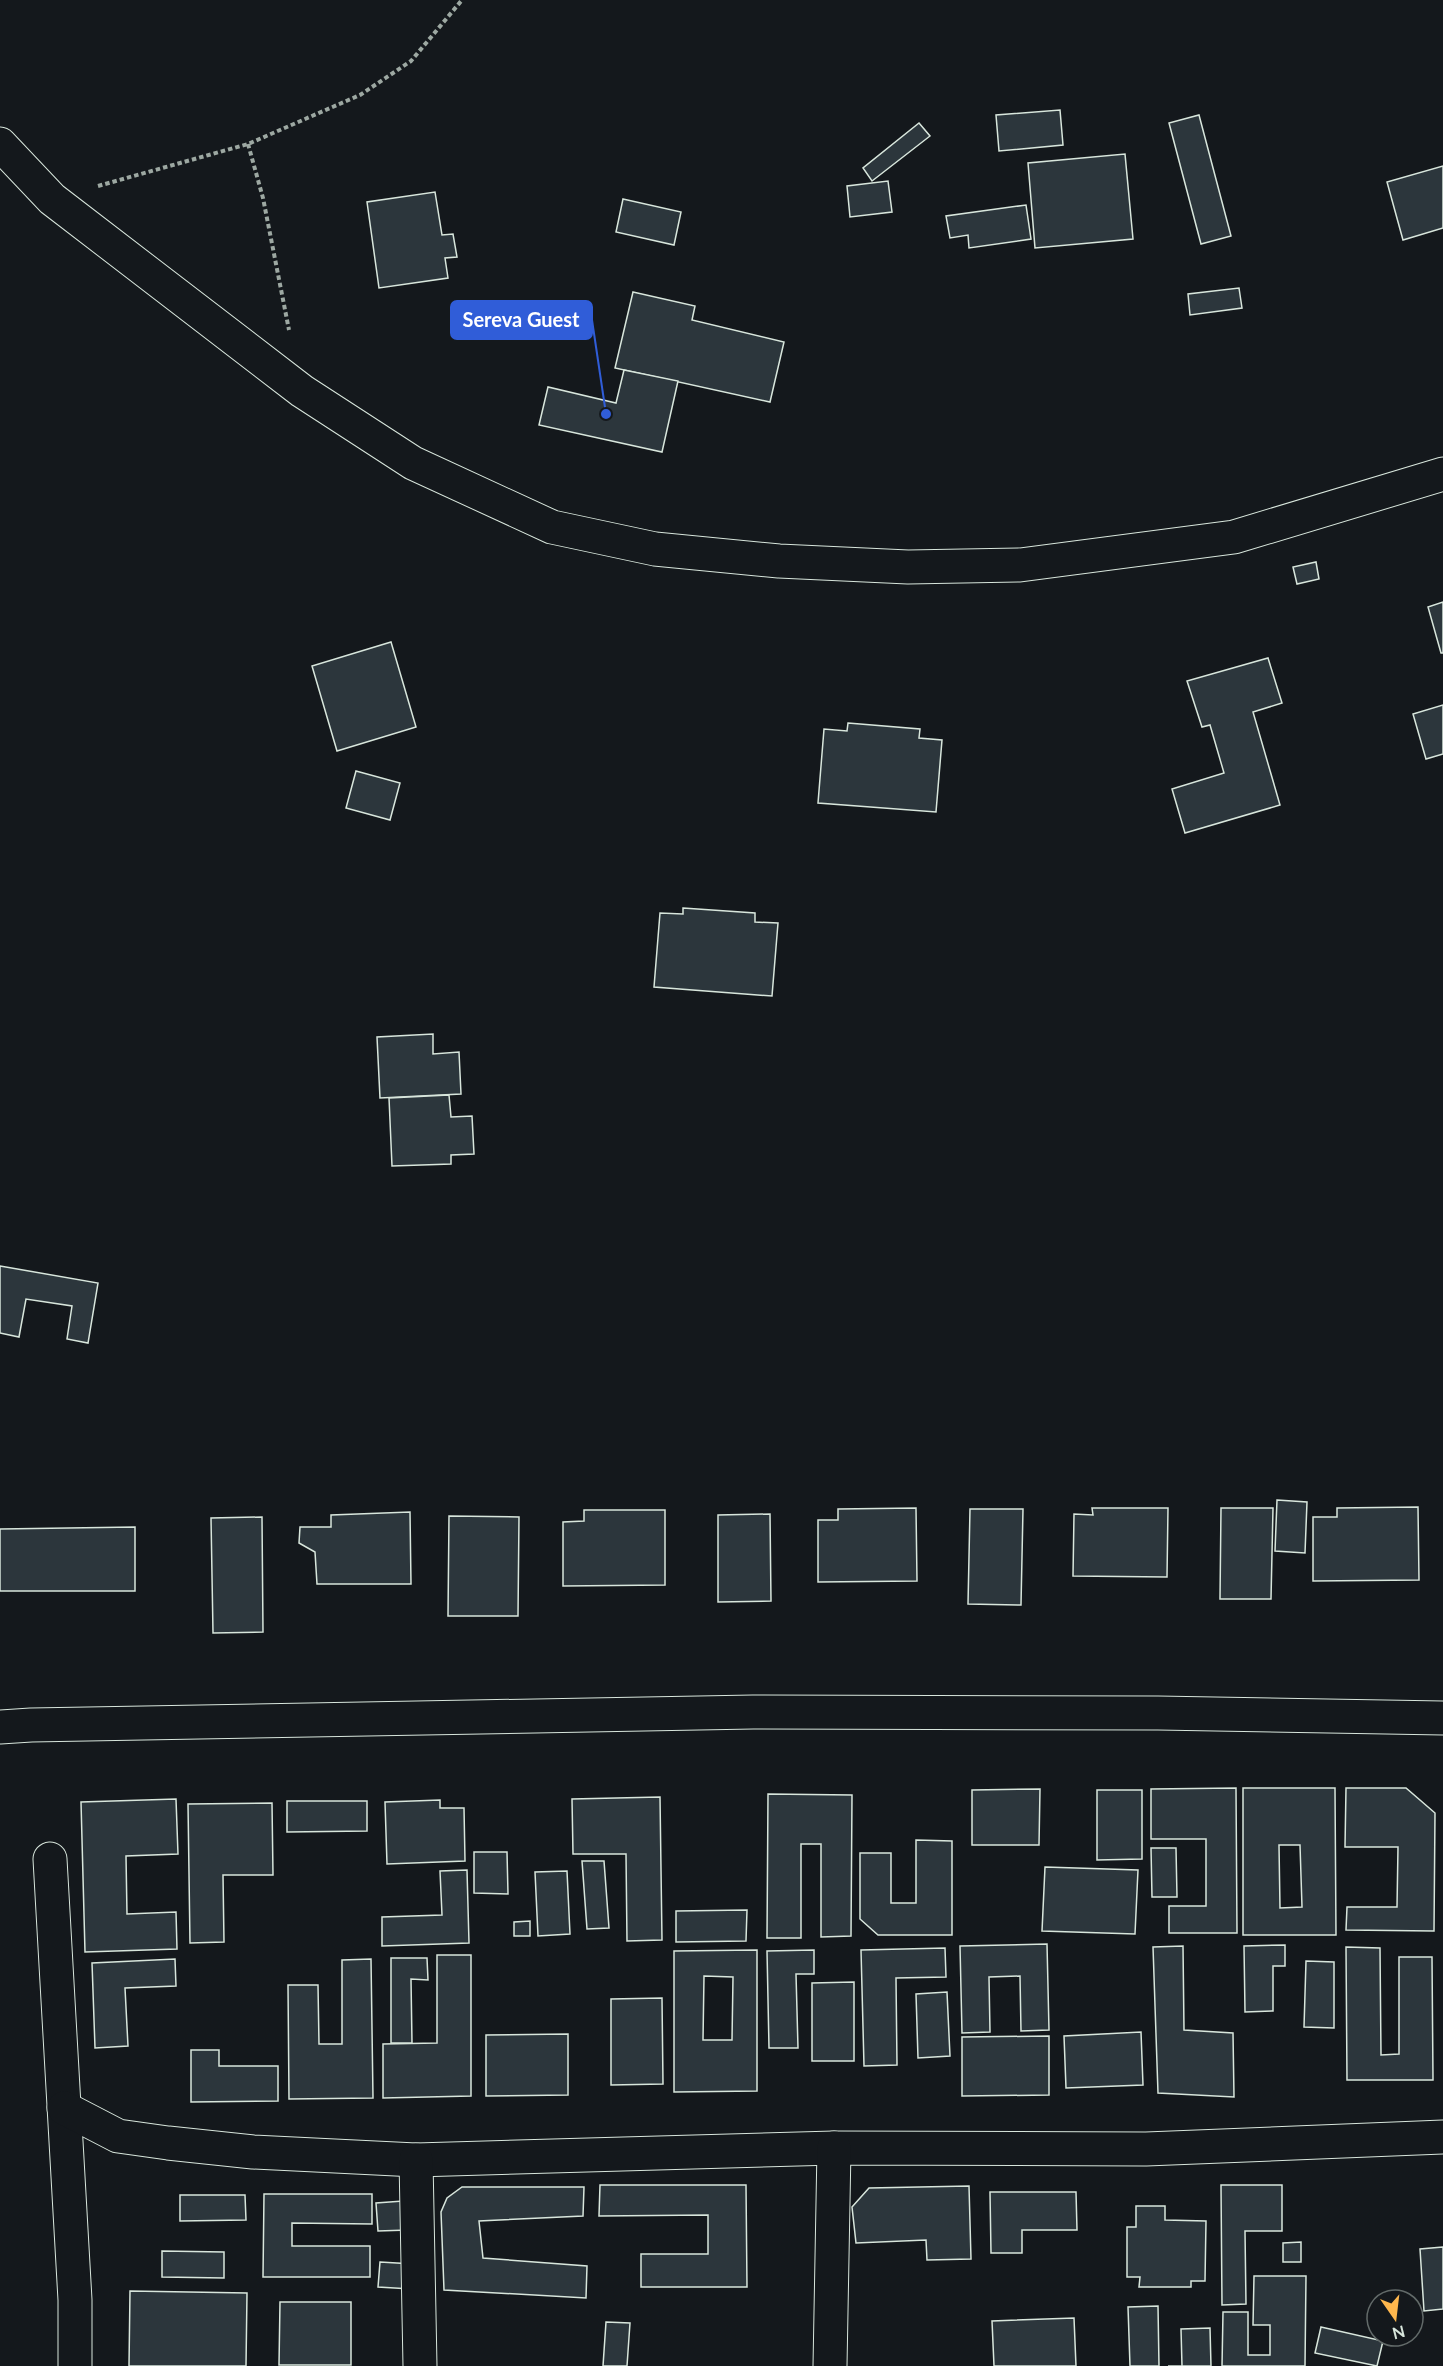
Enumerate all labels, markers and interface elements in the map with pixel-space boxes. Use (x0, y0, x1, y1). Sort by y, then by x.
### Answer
callout: Sereva Guest (451, 301, 592, 339)
text: Sereva Guest (462, 307, 580, 331)
north arrow (1365, 2288, 1425, 2348)
text: N (1390, 2322, 1407, 2344)

